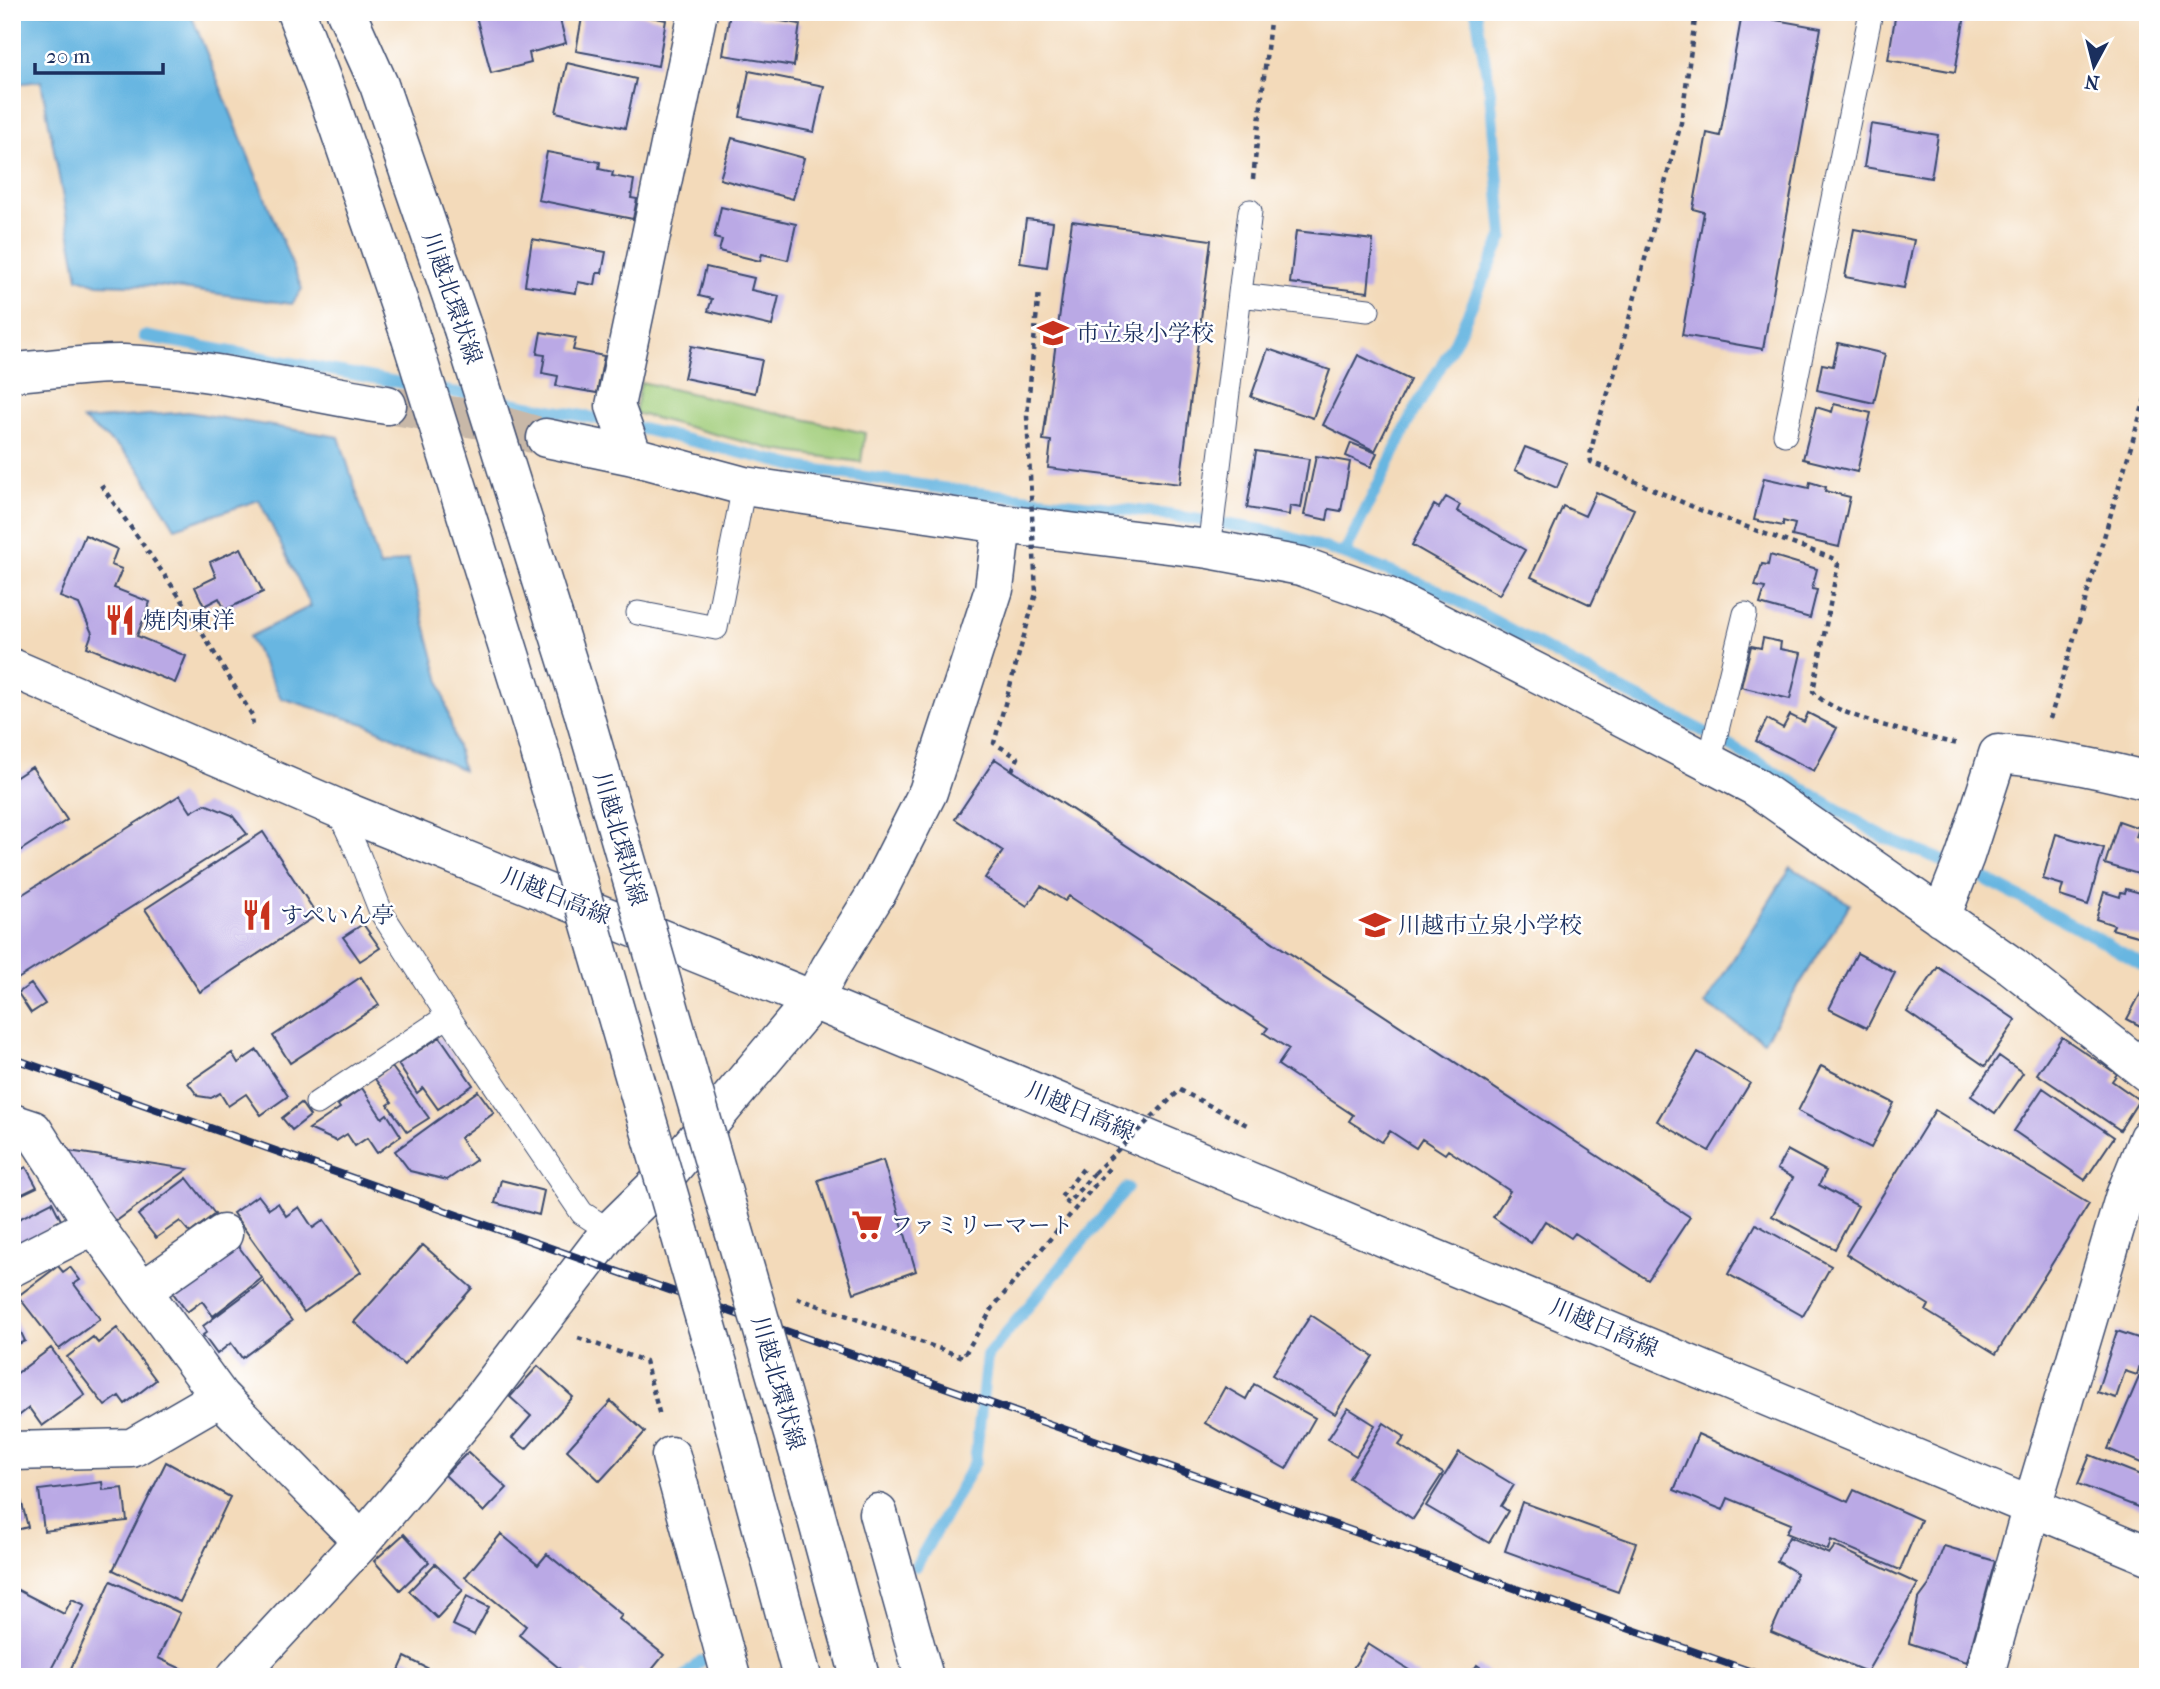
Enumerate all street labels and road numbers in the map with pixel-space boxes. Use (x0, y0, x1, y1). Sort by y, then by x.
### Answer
street label: 川越北環状線 (417, 228, 487, 368)
street label: 川越北環状線 (588, 769, 652, 909)
street label: 川越日高線 (498, 862, 614, 930)
street label: 川越日高線 (1022, 1076, 1138, 1146)
street label: 川越日高線 (1546, 1293, 1662, 1363)
street label: 川越北環状線 (746, 1313, 810, 1453)

